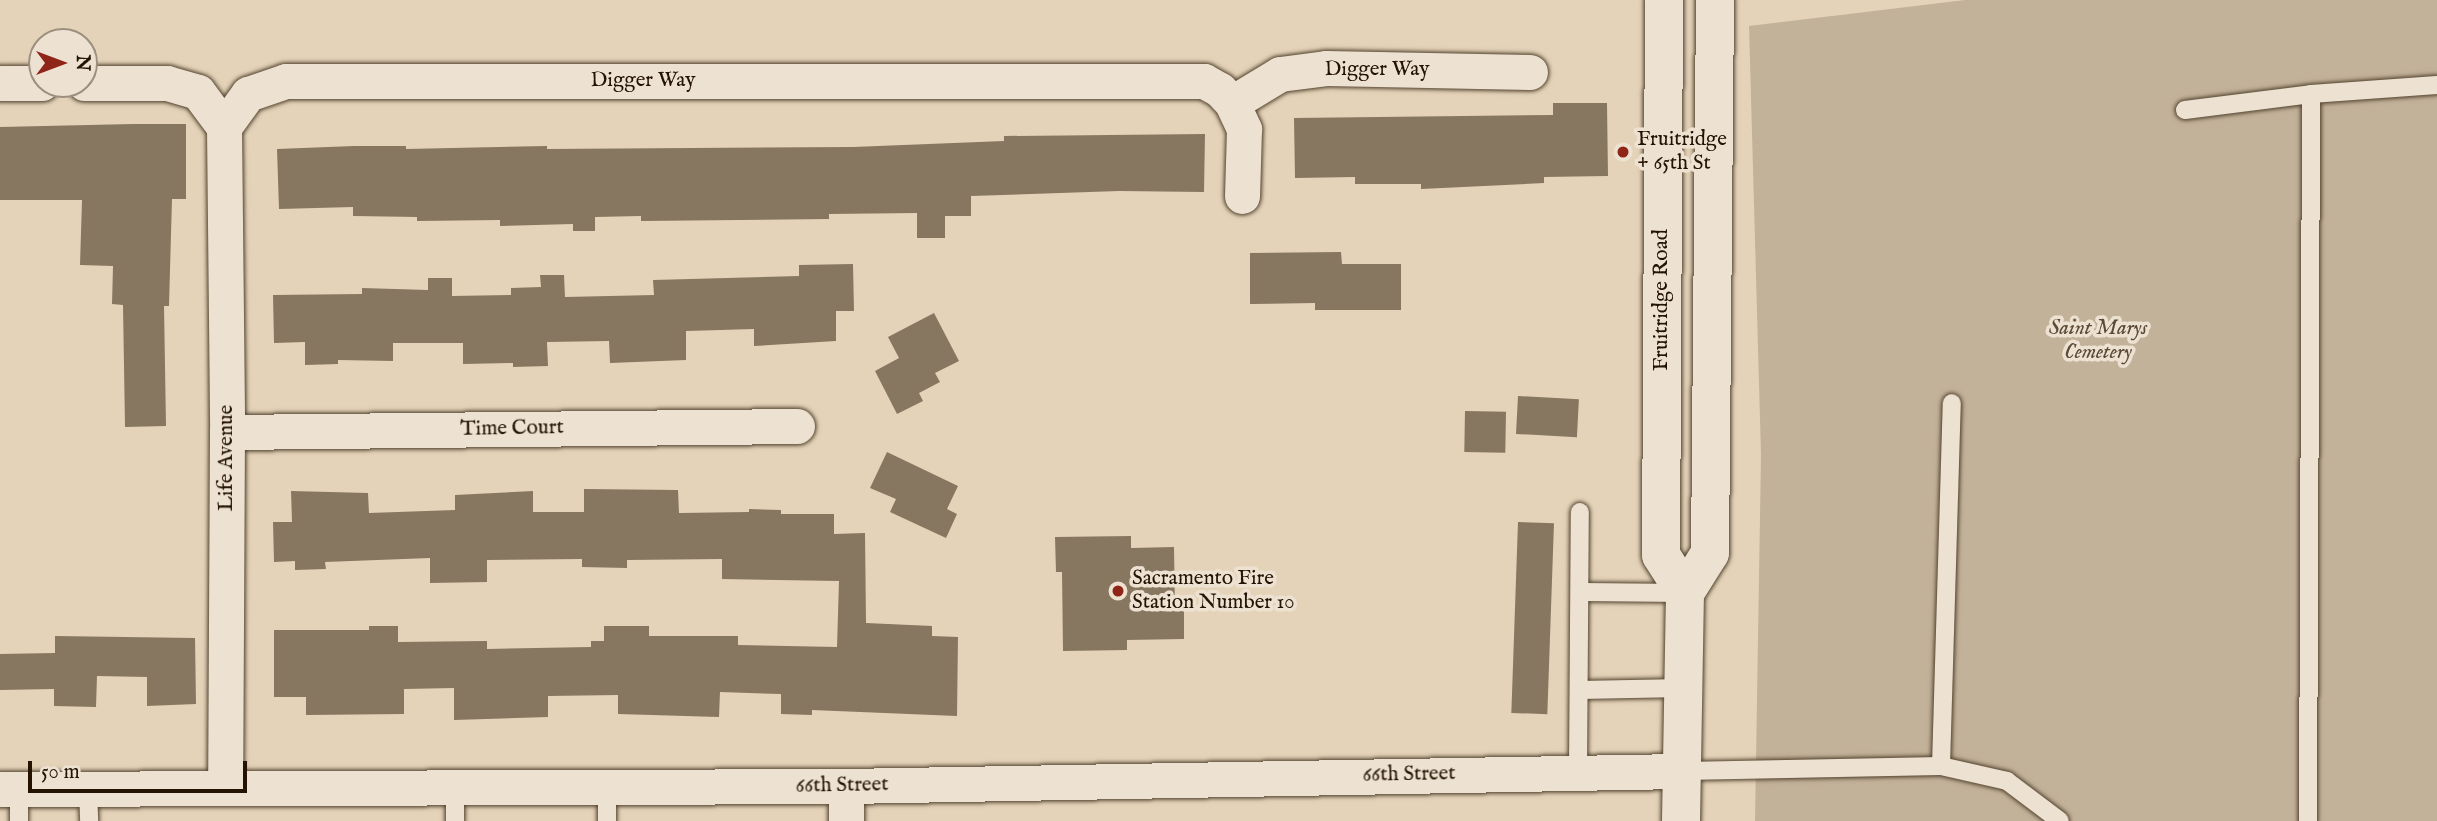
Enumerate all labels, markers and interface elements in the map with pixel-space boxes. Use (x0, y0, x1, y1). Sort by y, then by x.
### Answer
north arrow (28, 28, 98, 98)
text: N (70, 55, 94, 71)
street label: Digger Way (1324, 57, 1430, 83)
street label: Digger Way (590, 68, 696, 94)
place label: Fruitridge + 65th St (1637, 127, 1727, 177)
marker: Fruitridge + 65th St (1615, 144, 1631, 160)
street label: Fruitridge Road (1649, 229, 1675, 371)
park label: Saint Marys Cemetery (2049, 316, 2147, 366)
street label: Life Avenue (214, 405, 240, 511)
street label: Time Court (460, 416, 564, 442)
place label: Sacramento Fire Station Number 10 (1132, 566, 1295, 616)
marker: Sacramento Fire Station Number 10 (1110, 583, 1126, 599)
scale bar (32, 748, 250, 792)
text: 50 m (41, 759, 80, 786)
street label: 66th Street (1362, 762, 1456, 788)
street label: 66th Street (795, 773, 889, 799)

